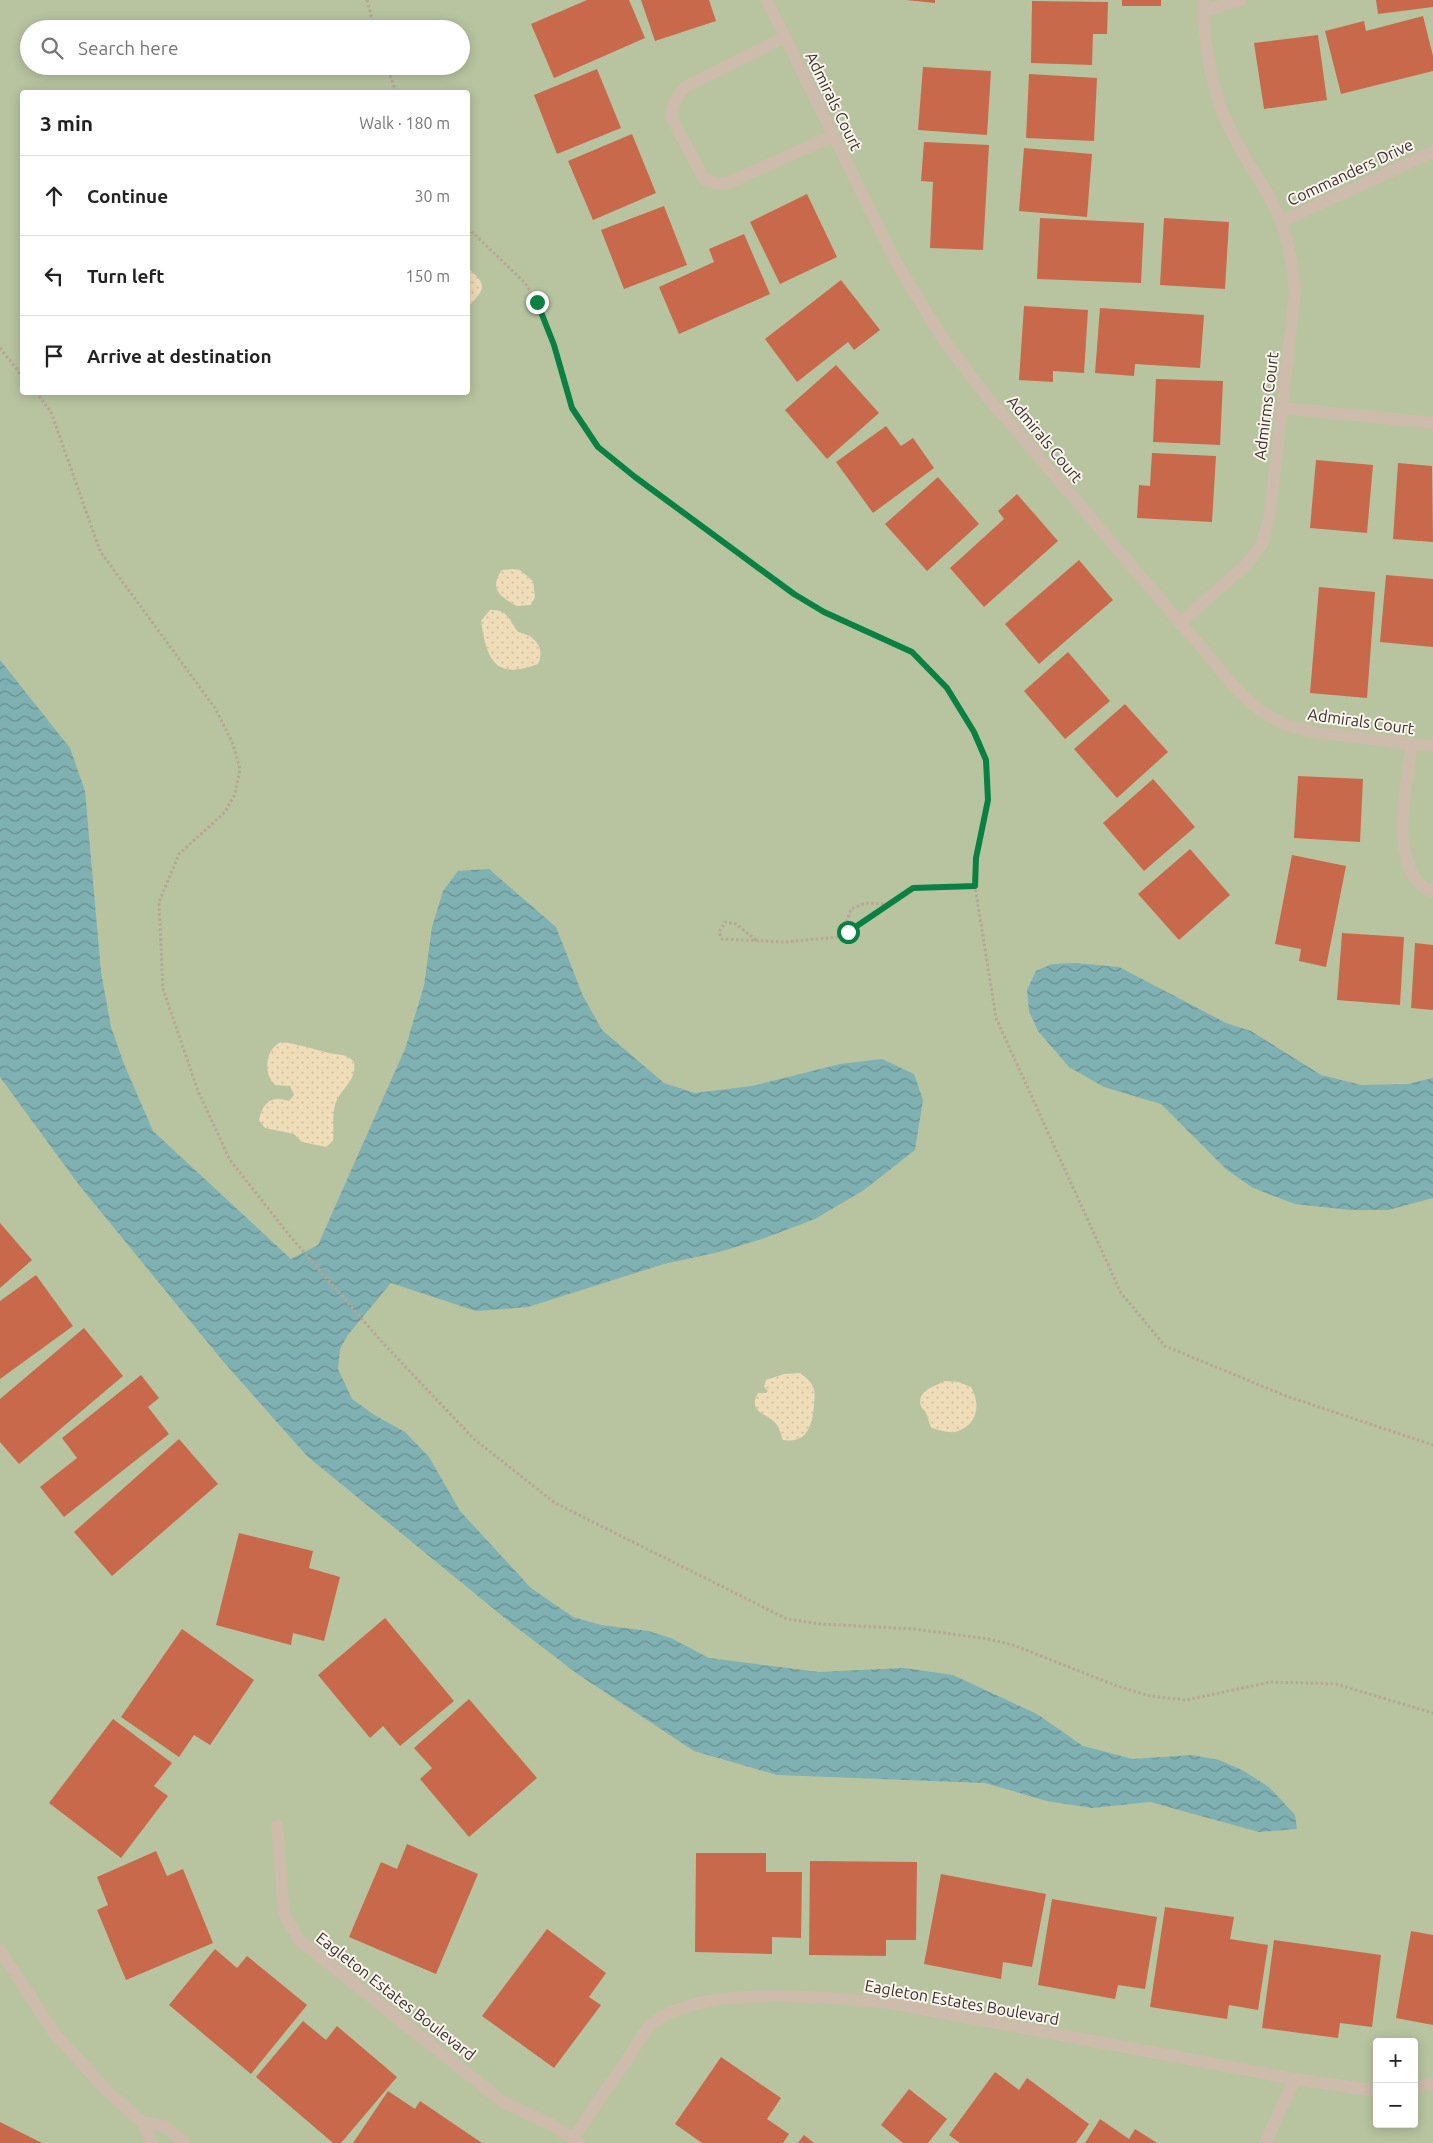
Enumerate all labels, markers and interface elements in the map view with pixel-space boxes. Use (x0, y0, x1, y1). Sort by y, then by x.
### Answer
search box (20, 20, 470, 75)
icon: search (38, 34, 66, 62)
text: Search here (78, 37, 178, 59)
street label: Admirals Court (802, 49, 866, 154)
text: 3 min (40, 111, 93, 135)
text: Walk · 180 m (359, 114, 450, 132)
street label: Commanders Drive (1284, 135, 1416, 209)
icon: ahead (40, 182, 68, 210)
text: Continue (87, 185, 168, 207)
text: 30 m (414, 187, 450, 205)
icon: left (40, 262, 68, 290)
text: Turn left (87, 265, 165, 287)
text: 150 m (405, 267, 450, 285)
route end (526, 291, 549, 314)
icon: arrive (40, 342, 68, 370)
text: Arrive at destination (87, 345, 272, 367)
street label: Admirms Court (1250, 350, 1282, 461)
street label: Admirals Court (1004, 392, 1087, 486)
street label: Admirals Court (1307, 705, 1416, 737)
route start (837, 921, 860, 944)
street label: Eagleton Estates Boulevard (313, 1928, 479, 2064)
street label: Eagleton Estates Boulevard (863, 1976, 1061, 2028)
map controls (1373, 2038, 1418, 2128)
button: + (1373, 2038, 1418, 2083)
button: − (1373, 2083, 1418, 2128)

